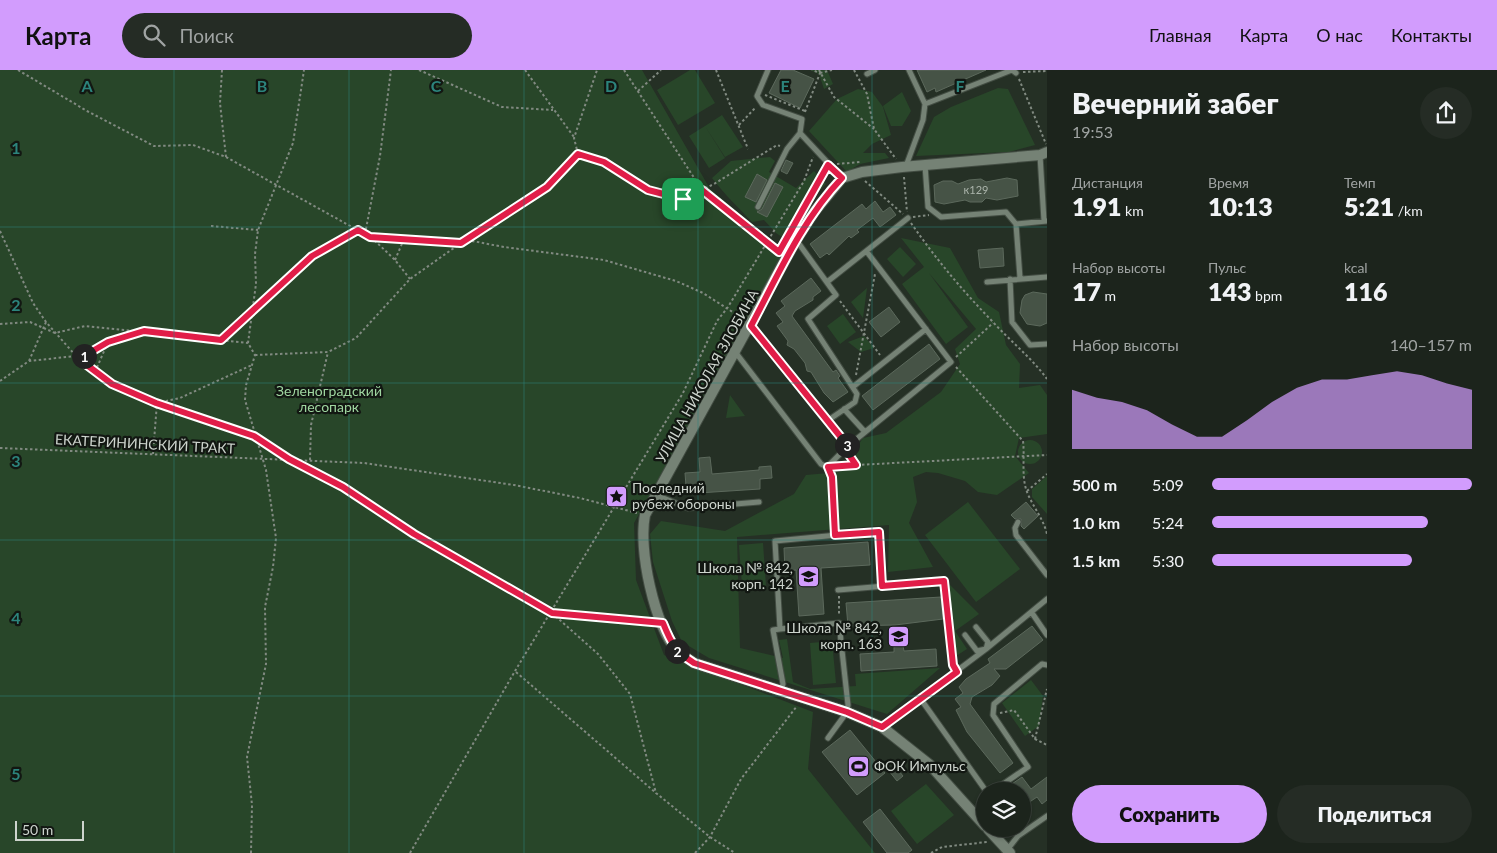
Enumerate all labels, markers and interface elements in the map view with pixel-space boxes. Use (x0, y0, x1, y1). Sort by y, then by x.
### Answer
search box (122, 13, 472, 58)
text: Карта (25, 21, 92, 50)
icon: search (140, 21, 168, 49)
text: Поиск (180, 24, 234, 47)
text: Главная (1149, 24, 1212, 46)
text: Карта (1240, 24, 1288, 46)
text: О нас (1316, 24, 1363, 46)
text: Контакты (1391, 24, 1472, 46)
text: A (80, 76, 93, 95)
text: B (257, 76, 267, 95)
text: C (431, 76, 442, 95)
text: D (605, 76, 617, 95)
text: E (780, 76, 790, 95)
text: F (955, 76, 965, 95)
text: Вечерний забег (1072, 86, 1278, 120)
button: share (1420, 87, 1472, 139)
text: 19:53 (1072, 122, 1113, 141)
text: 1 (11, 138, 21, 157)
text: Дистанция (1072, 174, 1143, 191)
text: Время (1208, 174, 1249, 191)
text: Темп (1344, 174, 1376, 191)
pin (662, 178, 704, 220)
house number: к129 (964, 183, 988, 196)
icon: arrive (669, 185, 697, 213)
text: 1.91 (1072, 191, 1121, 221)
text: 10:13 (1208, 191, 1273, 221)
text: 5:21 (1344, 191, 1394, 221)
text: km (1121, 202, 1144, 219)
text: /km (1394, 202, 1423, 219)
text: Набор высоты (1072, 259, 1165, 276)
text: Пульс (1208, 259, 1246, 276)
text: kcal (1344, 259, 1368, 276)
text: 17 (1072, 276, 1101, 306)
text: 143 (1208, 276, 1252, 306)
text: 116 (1344, 276, 1388, 306)
street label: УЛИЦА НИКОЛАЯ ЗЛОБИНА (652, 286, 762, 465)
text: m (1101, 287, 1116, 304)
text: bpm (1252, 287, 1282, 304)
text: 2 (11, 295, 21, 314)
text: Набор высоты (1072, 335, 1179, 354)
text: 140–157 m (1390, 335, 1472, 354)
pin: 1 (72, 344, 96, 368)
text: 1 (80, 348, 89, 365)
park label: Зеленоградский лесопарк (276, 382, 382, 415)
street label: ЕКАТЕРИНИНСКИЙ ТРАКТ (55, 430, 236, 457)
pin: 3 (834, 432, 860, 458)
text: 3 (843, 437, 852, 454)
text: 3 (11, 451, 21, 470)
text: 500 m (1072, 475, 1117, 494)
text: 5:09 (1152, 475, 1184, 494)
place label: Последний рубеж обороны (632, 479, 735, 512)
place icon: Последний рубеж обороны (604, 484, 628, 508)
text: 1.0 km (1072, 513, 1120, 532)
text: 5:24 (1152, 513, 1184, 532)
text: 1.5 km (1072, 551, 1120, 570)
text: 5:30 (1152, 551, 1184, 570)
place label: Школа № 842, корп. 142 (697, 559, 793, 592)
school or university icon: Школа № 842, корп. 142 (797, 564, 821, 588)
text: 4 (11, 608, 21, 627)
place label: Школа № 842, корп. 163 (786, 619, 882, 652)
school or university icon: Школа № 842, корп. 163 (886, 624, 910, 648)
pin: 2 (664, 638, 690, 664)
text: 2 (673, 643, 682, 660)
sports icon: ФОК Импульс (846, 754, 870, 778)
place label: ФОК Импульс (874, 757, 966, 774)
text: 5 (11, 764, 21, 783)
map controls (976, 782, 1031, 837)
button: layers (976, 782, 1031, 837)
button: Сохранить (1072, 785, 1267, 843)
button: Поделиться (1277, 785, 1472, 843)
scale bar (15, 818, 84, 841)
text: 50 m (22, 821, 53, 838)

